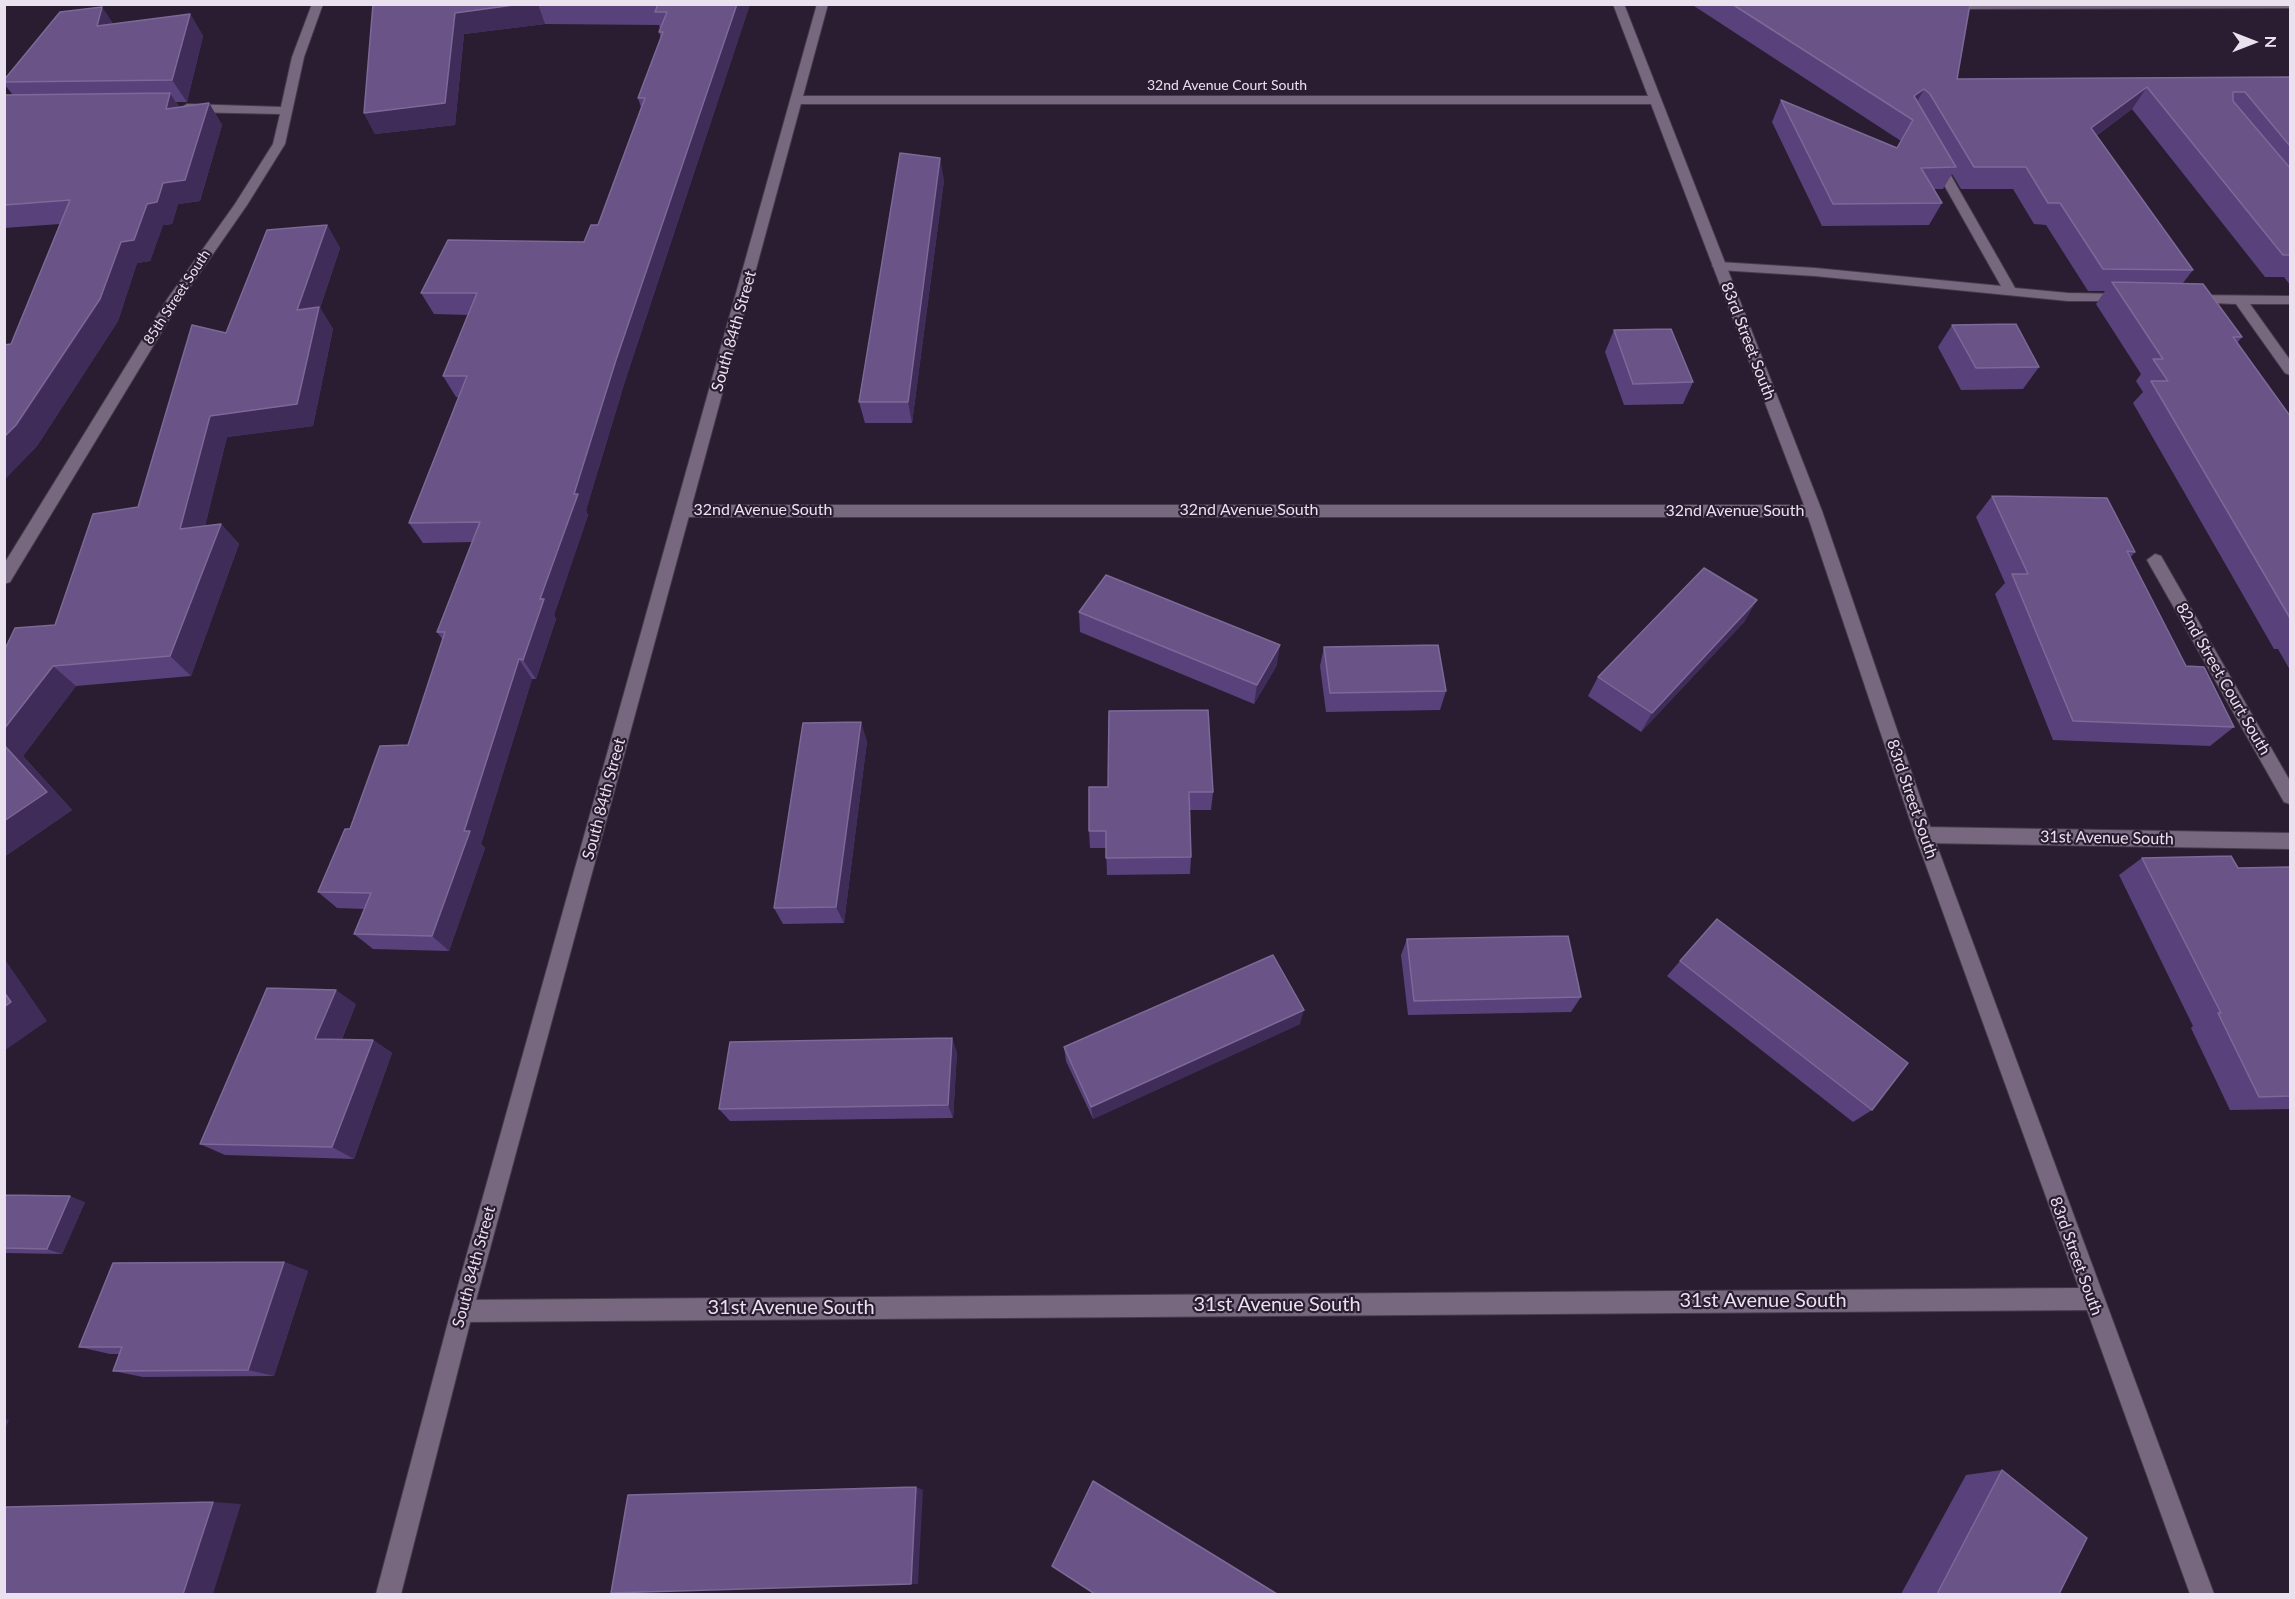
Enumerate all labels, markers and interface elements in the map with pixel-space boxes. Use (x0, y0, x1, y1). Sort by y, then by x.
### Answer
north arrow (2223, 12, 2283, 72)
text: N (2262, 36, 2281, 48)
street label: 32nd Avenue Court South (1147, 77, 1307, 93)
street label: 85th Street South (140, 247, 214, 347)
street label: South 84th Street (708, 268, 760, 394)
street label: 83rd Street South (1717, 279, 1779, 403)
street label: 32nd Avenue South (694, 500, 832, 520)
street label: 32nd Avenue South (1180, 500, 1318, 520)
street label: 32nd Avenue South (1666, 501, 1804, 521)
street label: 82nd Street Court South (2172, 600, 2274, 758)
street label: South 84th Street (579, 736, 629, 862)
street label: 83rd Street South (1883, 737, 1941, 861)
street label: 31st Avenue South (2040, 827, 2174, 849)
street label: 83rd Street South (2046, 1194, 2106, 1318)
street label: South 84th Street (449, 1204, 499, 1330)
street label: 31st Avenue South (1679, 1289, 1847, 1313)
street label: 31st Avenue South (1193, 1293, 1361, 1317)
street label: 31st Avenue South (707, 1296, 875, 1320)

